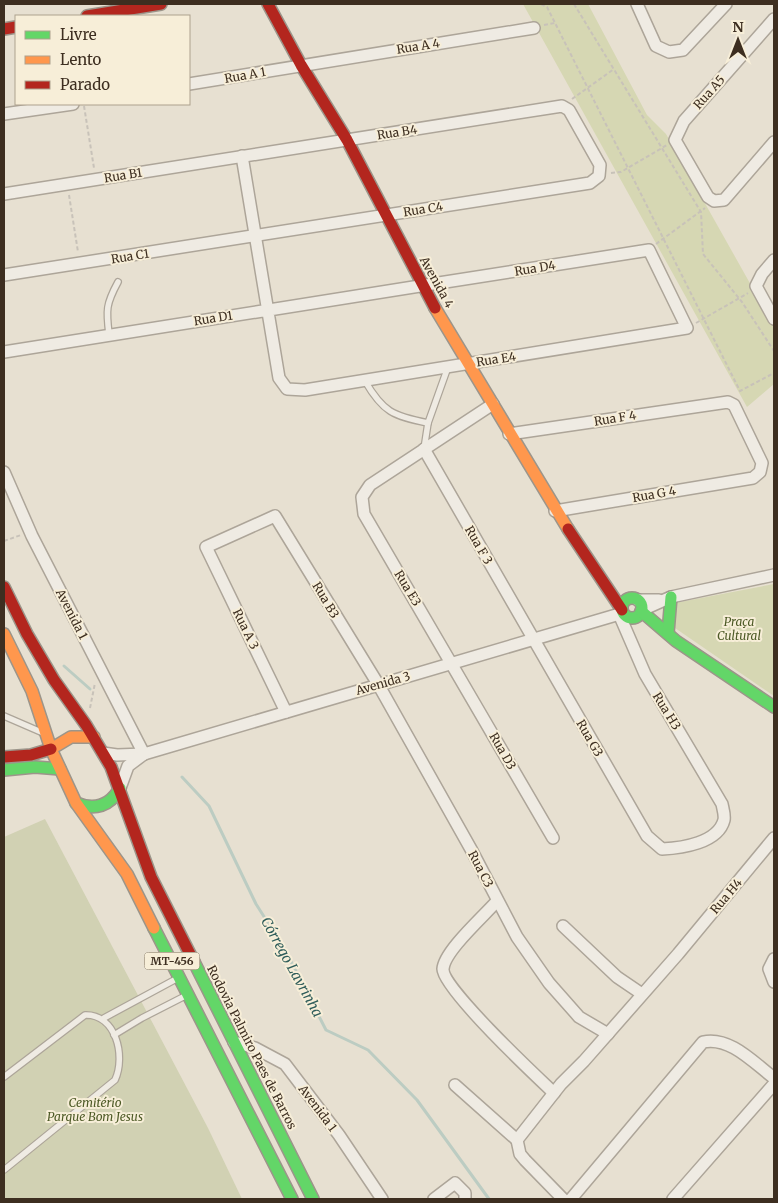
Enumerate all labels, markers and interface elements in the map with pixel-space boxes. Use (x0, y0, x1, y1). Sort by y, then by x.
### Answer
legend (15, 15, 190, 105)
north arrow (713, 15, 763, 65)
text: N (732, 18, 744, 36)
text: Livre (60, 25, 97, 44)
street label: Rua A 4 (395, 35, 441, 57)
text: Lento (60, 50, 102, 69)
street label: Rua A 1 (223, 64, 267, 86)
street label: Rua A5 (690, 72, 728, 112)
text: Parado (60, 75, 110, 94)
street label: Rua B4 (376, 121, 419, 143)
street label: Rua B1 (103, 165, 144, 185)
street label: Rua C4 (402, 198, 445, 220)
street label: Rua C1 (110, 246, 151, 266)
street label: Avenida 4 (416, 253, 458, 311)
street label: Rua D4 (513, 257, 557, 279)
street label: Rua D1 (193, 307, 234, 328)
street label: Rua E4 (475, 348, 518, 370)
street label: Rua F 4 (593, 407, 638, 429)
street label: Rua G 4 (631, 483, 678, 505)
street label: Rua F 3 (462, 523, 496, 567)
street label: Rua E3 (391, 567, 425, 609)
street label: Rua B3 (309, 579, 343, 621)
street label: Avenida 1 (52, 585, 91, 642)
street label: Rua A 3 (230, 606, 262, 652)
park label: Praça Cultural (717, 614, 761, 643)
street label: Avenida 3 (353, 668, 412, 698)
street label: Rua H3 (650, 689, 684, 733)
street label: Rua G3 (573, 717, 607, 759)
street label: Rua D3 (486, 730, 520, 772)
street label: Rua C3 (465, 848, 497, 890)
street label: Rua H4 (707, 875, 746, 917)
water label: Córrego Lavrinha (257, 914, 327, 1020)
road number: MT-456 (144, 952, 200, 969)
street label: Rodovia Palmiro Paes de Barros (204, 962, 300, 1132)
street label: Avenida 1 (295, 1081, 341, 1135)
park label: Cemitério Parque Bom Jesus (47, 1095, 143, 1124)

